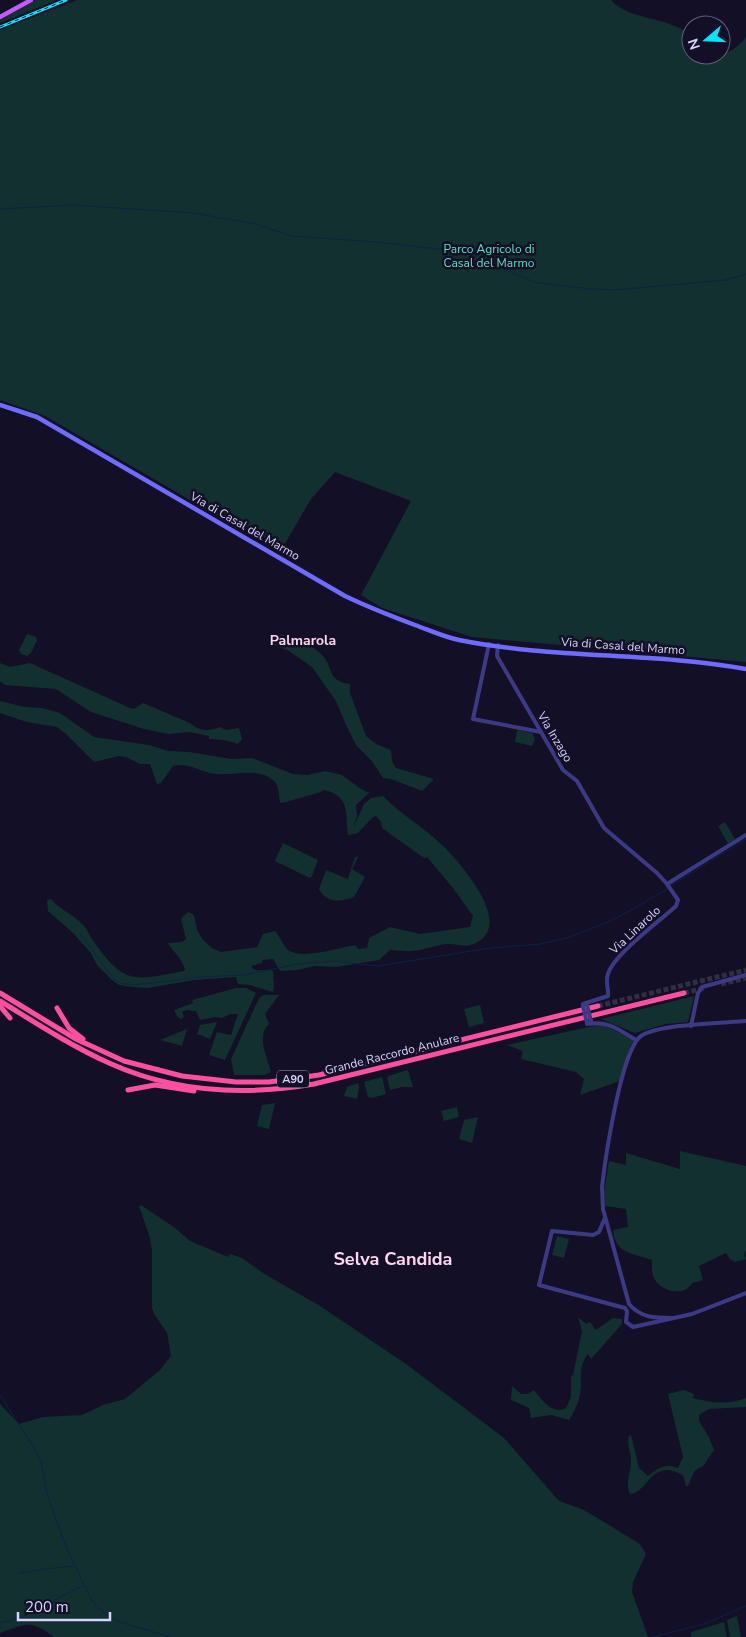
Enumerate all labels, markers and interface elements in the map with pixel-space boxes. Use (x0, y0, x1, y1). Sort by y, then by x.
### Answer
north arrow (681, 15, 731, 65)
text: N (683, 36, 705, 52)
park label: Parco Agricolo di Casal del Marmo (443, 241, 535, 271)
street label: Via di Casal del Marmo (186, 488, 303, 564)
district label: Palmarola (270, 631, 336, 650)
street label: Via di Casal del Marmo (559, 634, 686, 658)
street label: Via Inzago (533, 708, 576, 765)
street label: Via Linarolo (605, 902, 664, 958)
street label: Grande Raccordo Anulare (323, 1030, 461, 1078)
road number: A90 (277, 1070, 309, 1088)
district label: Selva Candida (334, 1247, 452, 1271)
scale bar (18, 1590, 110, 1622)
text: 200 m (25, 1597, 69, 1617)

